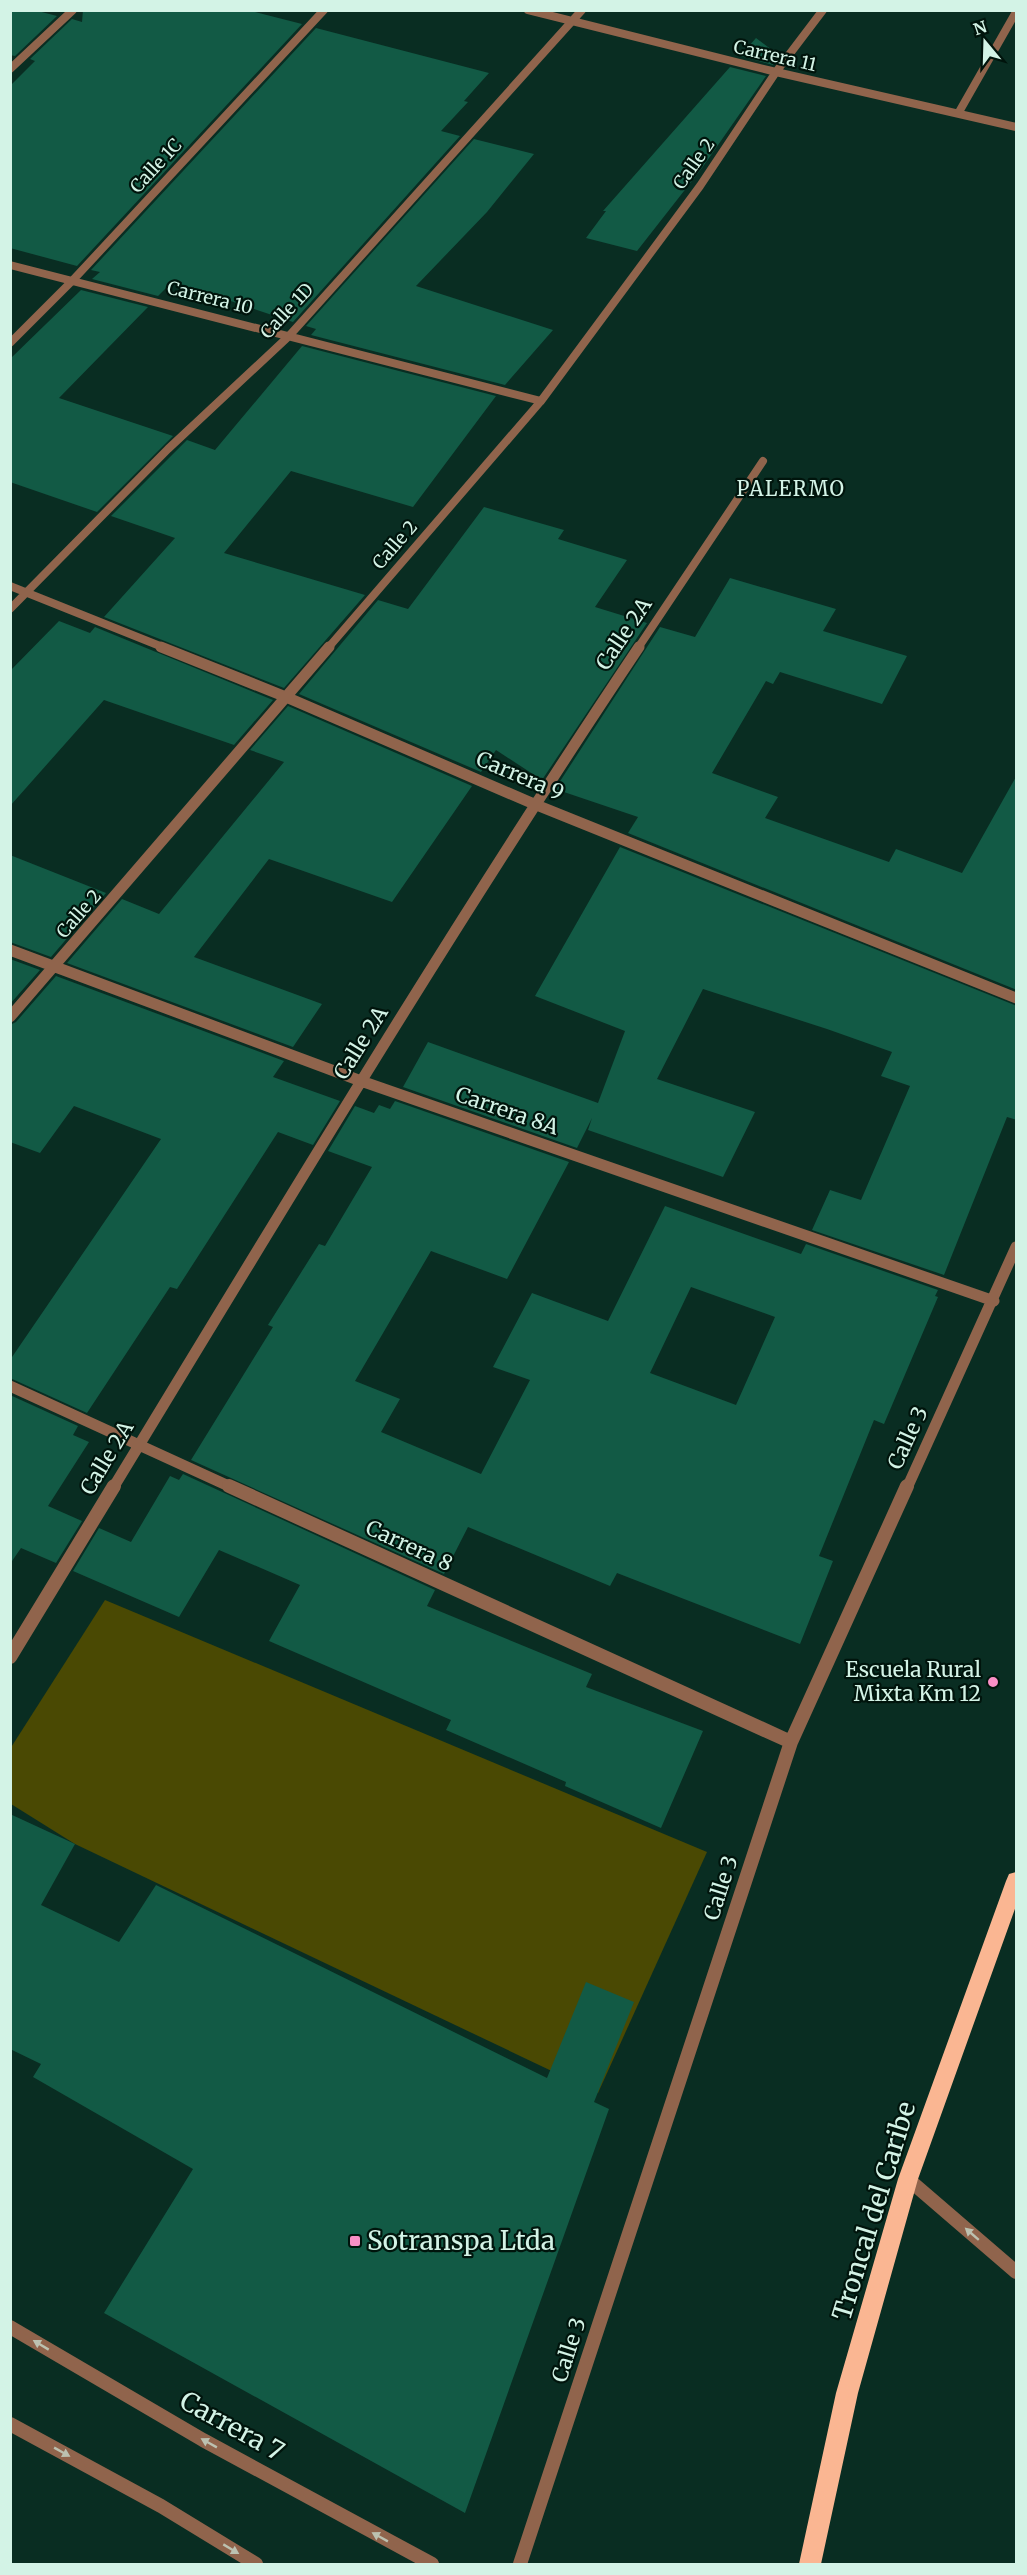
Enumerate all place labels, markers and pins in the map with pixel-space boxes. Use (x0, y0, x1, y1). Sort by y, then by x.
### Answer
place label: Escuela Rural Mixta Km 12 (845, 1656, 981, 1707)
marker: Escuela Rural Mixta Km 12 (986, 1675, 1000, 1689)
place label: Sotranspa Ltda (367, 2224, 555, 2257)
marker: Sotranspa Ltda (348, 2234, 362, 2248)

